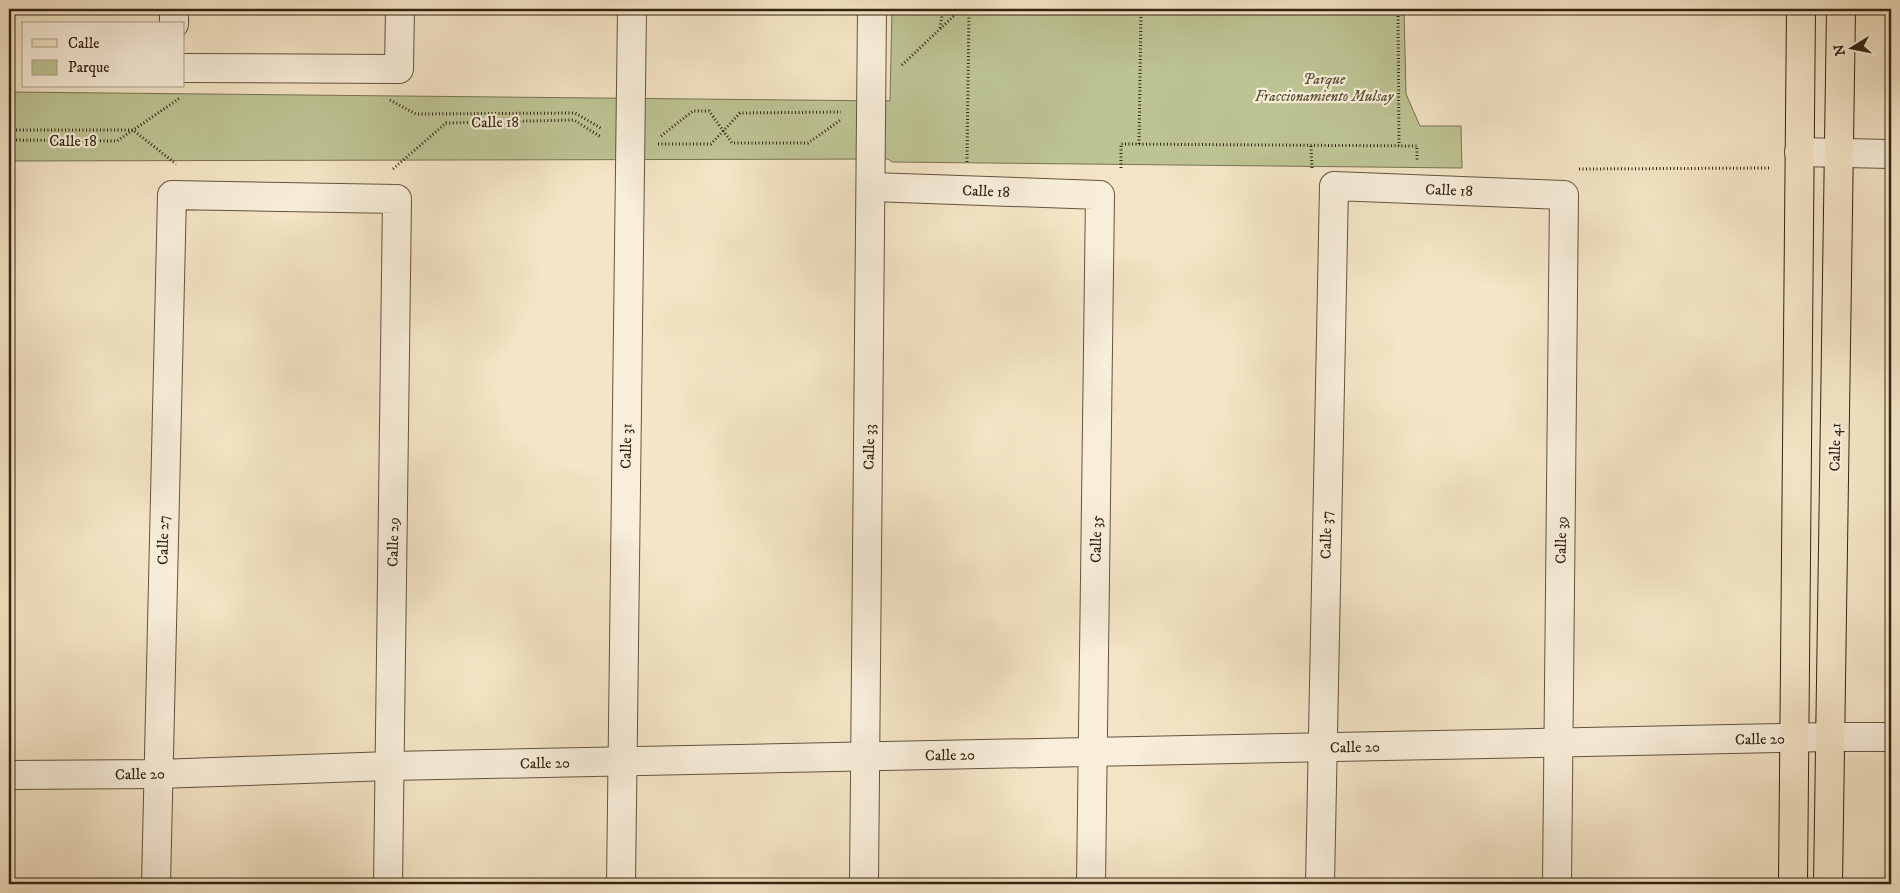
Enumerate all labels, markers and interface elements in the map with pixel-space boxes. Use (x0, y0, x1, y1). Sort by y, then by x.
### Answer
legend (22, 22, 185, 88)
north arrow (1828, 22, 1878, 72)
text: Calle (68, 34, 100, 53)
text: N (1830, 42, 1850, 57)
text: Parque (68, 58, 109, 77)
park label: Parque Fraccionamiento Mulsay (1255, 70, 1394, 106)
street label: Calle 18 (471, 113, 519, 132)
street label: Calle 18 (49, 132, 97, 151)
street label: Calle 18 (1425, 180, 1473, 201)
street label: Calle 18 (962, 181, 1010, 202)
street label: Calle 41 (1826, 422, 1845, 472)
street label: Calle 31 (617, 423, 636, 469)
street label: Calle 33 (860, 424, 879, 470)
street label: Calle 37 (1317, 511, 1336, 559)
street label: Calle 35 (1087, 514, 1106, 563)
street label: Calle 27 (154, 515, 173, 565)
street label: Calle 39 (1552, 516, 1571, 564)
street label: Calle 29 (384, 517, 403, 567)
street label: Calle 20 (1735, 730, 1785, 749)
street label: Calle 20 (1330, 738, 1380, 757)
street label: Calle 20 (925, 746, 975, 765)
street label: Calle 20 (520, 754, 570, 773)
street label: Calle 20 (115, 765, 165, 784)

